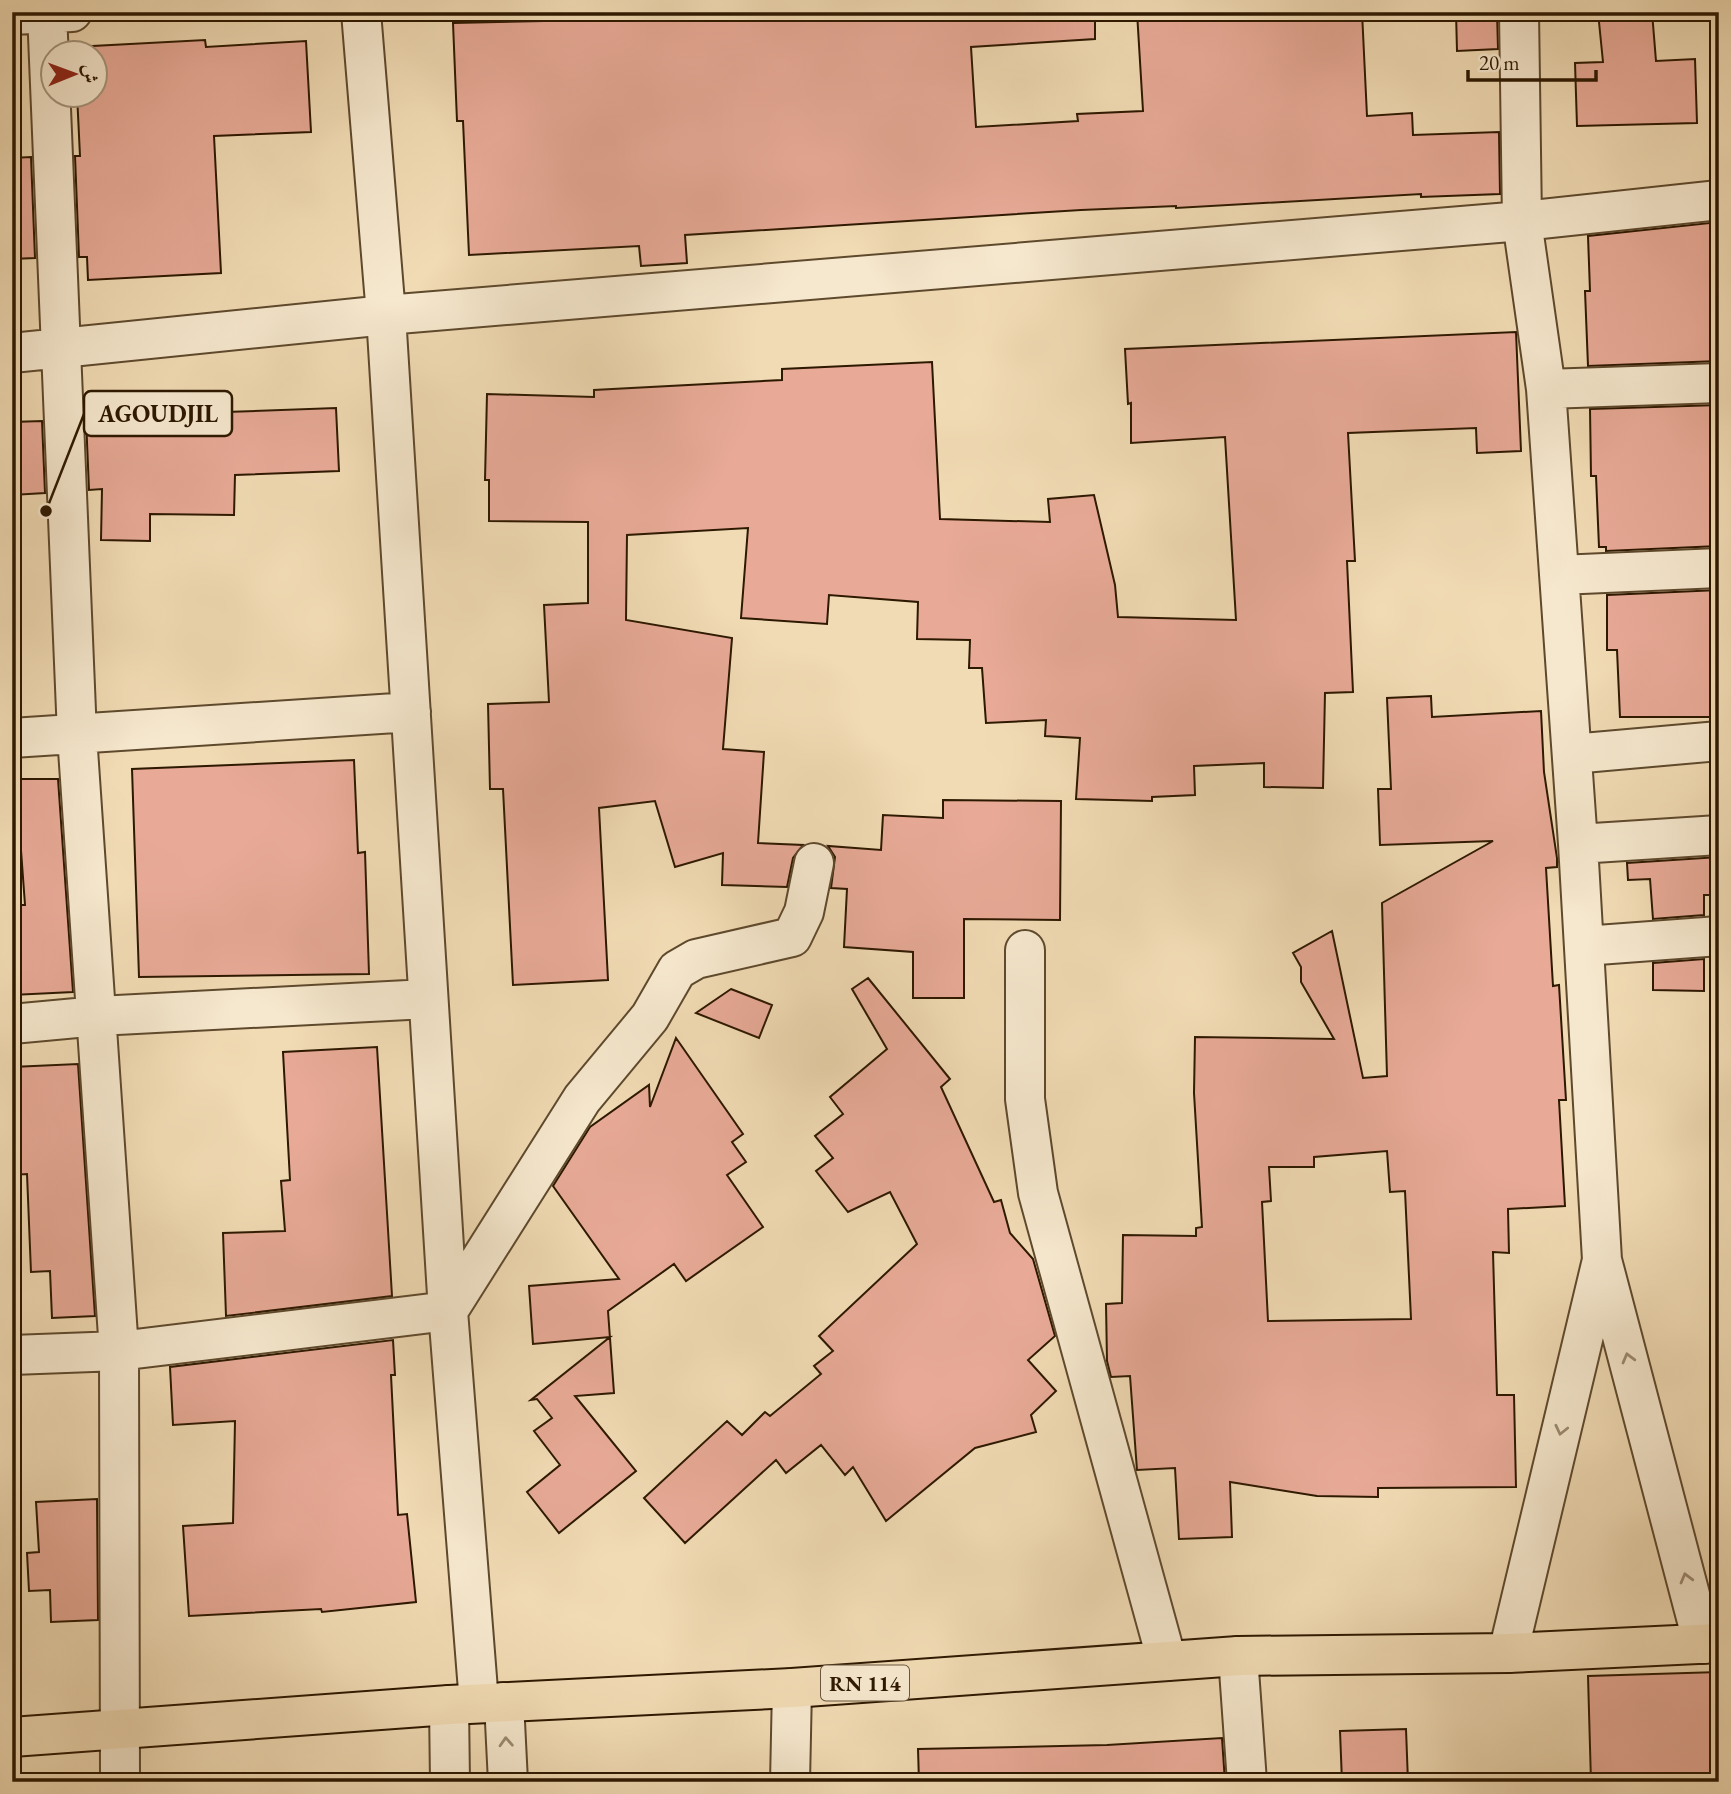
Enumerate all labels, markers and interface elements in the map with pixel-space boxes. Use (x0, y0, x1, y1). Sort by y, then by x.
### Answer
north arrow (38, 38, 108, 108)
scale bar (1468, 38, 1596, 82)
text: 20 m (1479, 49, 1520, 76)
text: ش (78, 64, 103, 83)
callout: AGOUDJIL (84, 391, 232, 436)
text: AGOUDJIL (97, 398, 218, 429)
one-way arrow (1622, 1352, 1636, 1364)
one-way arrow (1555, 1424, 1569, 1436)
one-way arrow (1680, 1572, 1694, 1584)
road number: RN 114 (821, 1666, 909, 1700)
one-way arrow (499, 1736, 514, 1747)

